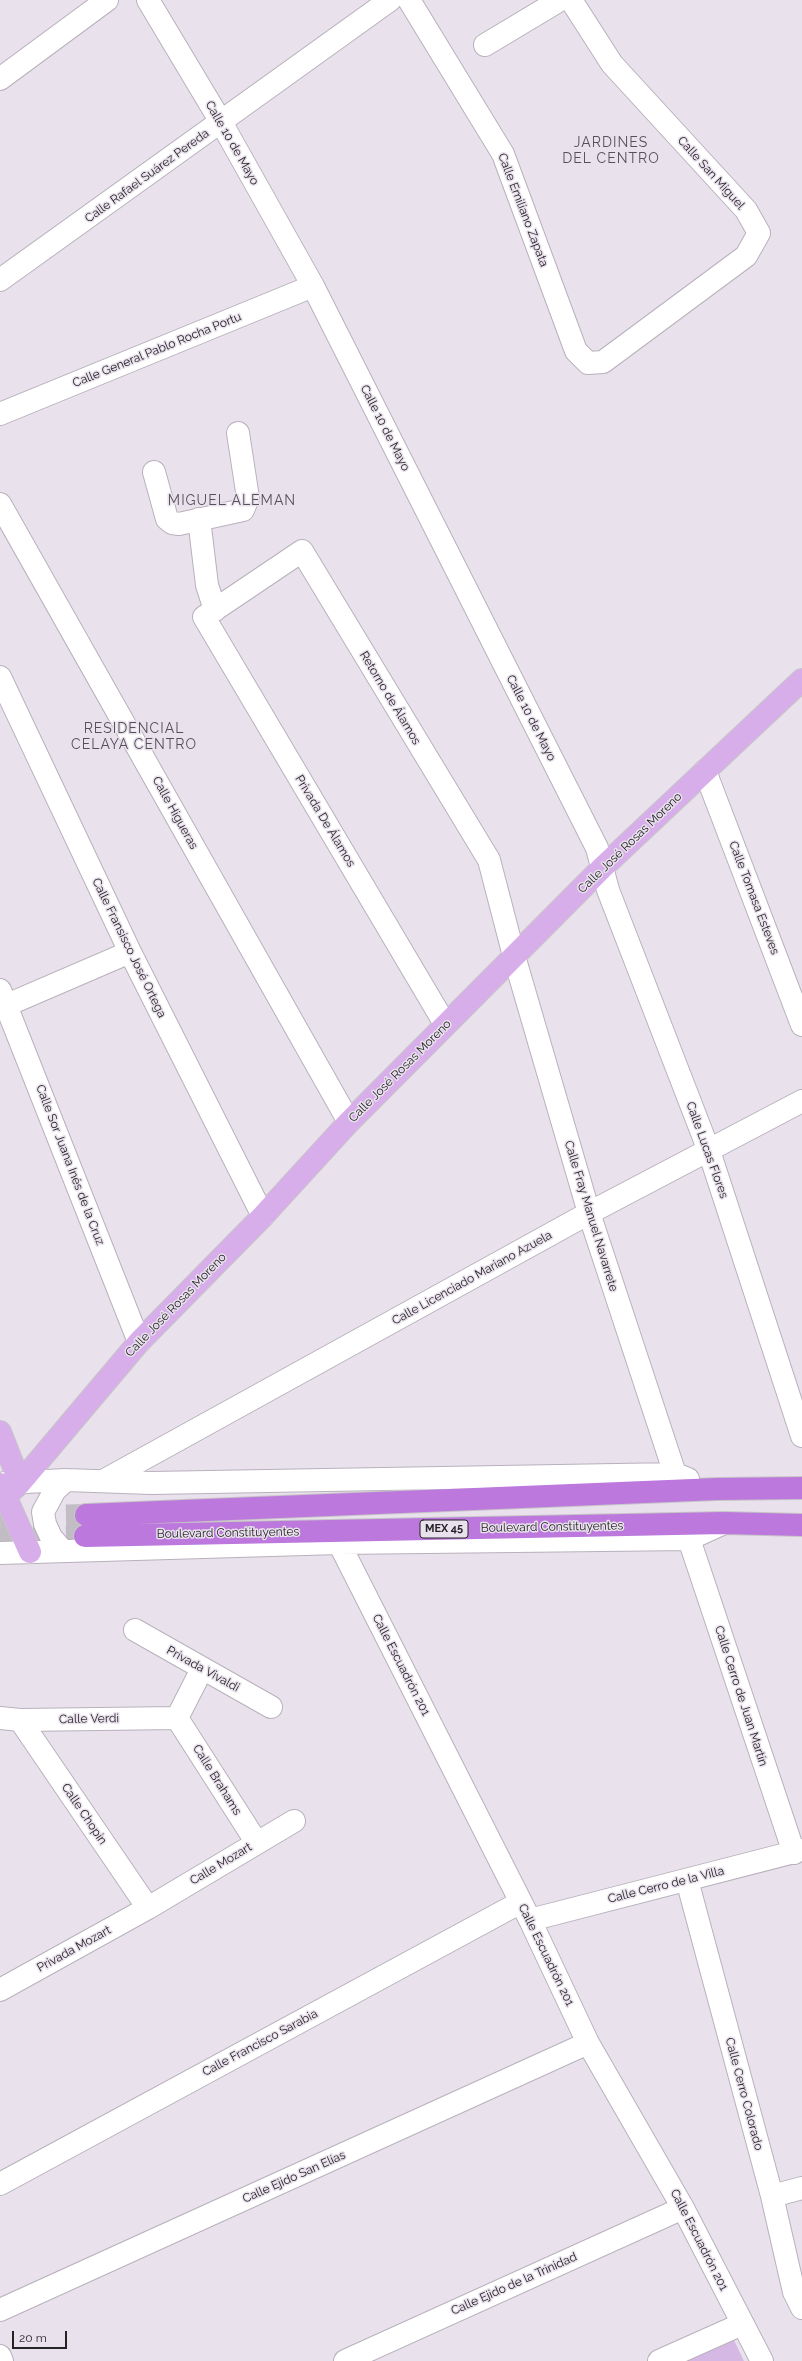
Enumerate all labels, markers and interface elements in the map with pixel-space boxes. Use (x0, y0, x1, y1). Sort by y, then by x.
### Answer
street label: Calle 10 de Mayo (202, 98, 262, 188)
street label: Calle Rafael Suárez Pereda (82, 126, 212, 226)
street label: Calle San Miguel (674, 134, 748, 212)
district label: JARDINES DEL CENTRO (562, 135, 660, 168)
street label: Calle Emiliano Zapata (495, 151, 551, 269)
street label: Calle General Pablo Rocha Portu (71, 309, 243, 391)
street label: Calle 10 de Mayo (357, 383, 413, 473)
district label: MIGUEL ALEMAN (168, 493, 296, 509)
street label: Retorno de Álamos (356, 649, 424, 747)
street label: Calle 10 de Mayo (503, 673, 559, 763)
district label: RESIDENCIAL CELAYA CENTRO (71, 721, 197, 754)
street label: Privada De Álamos (292, 772, 358, 870)
street label: Calle Higueras (149, 774, 201, 852)
street label: Calle José Rosas Moreno (575, 790, 685, 896)
street label: Calle Tomasa Esteves (726, 839, 782, 957)
street label: Calle Fransisco José Ortega (89, 876, 169, 1020)
street label: Calle José Rosas Moreno (346, 1017, 454, 1125)
street label: Calle Sor Juana Inés de la Cruz (33, 1083, 107, 1247)
street label: Calle Lucas Flores (683, 1100, 731, 1200)
street label: Calle Fray Manuel Navarrete (561, 1139, 621, 1293)
street label: Calle Licenciado Mariano Azuela (390, 1228, 554, 1328)
street label: Calle José Rosas Moreno (123, 1250, 229, 1360)
street label: Boulevard Constituyentes (481, 1519, 623, 1535)
road number: MEX 45 (420, 1520, 468, 1538)
street label: Boulevard Constituyentes (157, 1525, 299, 1541)
street label: Calle Escuadrón 201 (369, 1612, 433, 1718)
street label: Calle Cerro de Juan Martín (711, 1624, 771, 1768)
street label: Privada Vivaldi (164, 1643, 242, 1695)
street label: Calle Verdi (59, 1711, 119, 1727)
street label: Calle Brahams (190, 1742, 244, 1818)
street label: Calle Chopin (58, 1781, 110, 1847)
street label: Calle Mozart (188, 1840, 254, 1888)
street label: Calle Cerro de la Villa (606, 1864, 726, 1906)
street label: Calle Escuadrón 201 (515, 1901, 577, 2009)
street label: Privada Mozart (35, 1923, 113, 1975)
street label: Calle Francisco Sarabia (200, 2006, 320, 2080)
street label: Calle Cerro Colorado (722, 2036, 766, 2152)
street label: Calle Ejido San Elías (240, 2148, 348, 2206)
street label: Calle Escuadrón 201 (667, 2187, 731, 2293)
street label: Calle Ejido de la Trinidad (449, 2250, 579, 2318)
scale bar (14, 2323, 69, 2349)
text: 20 m (19, 2331, 47, 2345)

